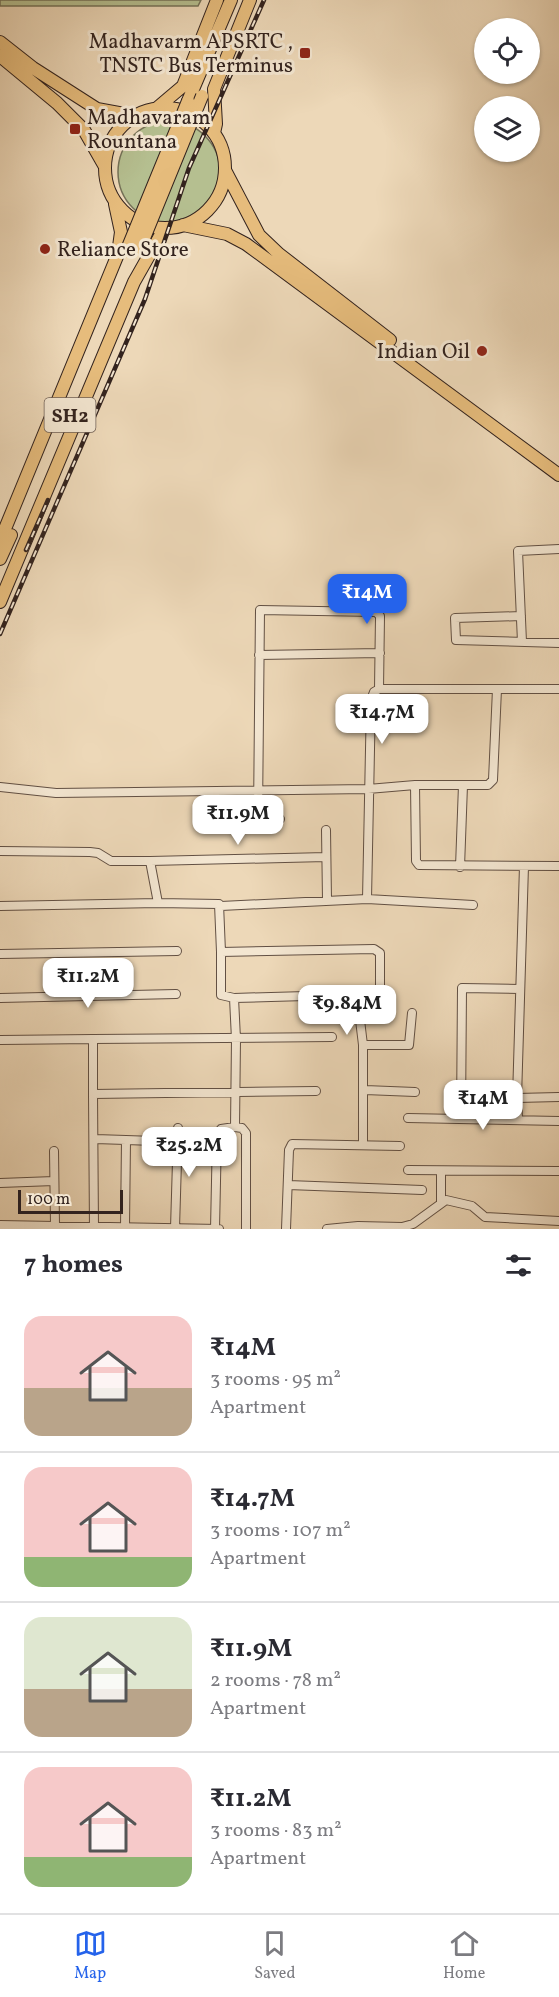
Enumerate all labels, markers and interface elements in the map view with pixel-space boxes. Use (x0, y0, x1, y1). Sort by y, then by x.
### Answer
map controls (474, 18, 540, 162)
button: locate (474, 18, 540, 84)
place label: Madhavarm APSRTC , TNSTC Bus Terminus (89, 28, 293, 81)
marker: Madhavarm APSRTC , TNSTC Bus Terminus (298, 46, 312, 60)
button: layers (474, 96, 540, 162)
place label: Madhavaram Rountana (87, 104, 211, 157)
marker: Madhavaram Rountana (68, 122, 82, 136)
place label: Reliance Store (57, 236, 189, 265)
marker: Reliance Store (38, 242, 52, 256)
place label: Indian Oil (377, 338, 470, 367)
marker: Indian Oil (475, 344, 489, 358)
road number: SH2 (44, 398, 96, 432)
pin: ₹14M (331, 574, 403, 625)
text: ₹14M (342, 579, 392, 607)
pin: ₹14.7M (333, 694, 431, 745)
text: ₹14.7M (349, 699, 415, 727)
pin: ₹11.9M (189, 795, 287, 846)
text: ₹11.9M (206, 800, 270, 828)
pin: ₹11.2M (39, 958, 137, 1009)
text: ₹11.2M (57, 963, 119, 991)
pin: ₹9.84M (298, 985, 396, 1036)
text: ₹9.84M (312, 990, 382, 1018)
pin: ₹14M (447, 1080, 519, 1131)
text: ₹14M (458, 1085, 508, 1113)
pin: ₹25.2M (140, 1127, 238, 1178)
text: ₹25.2M (156, 1132, 222, 1160)
scale bar (18, 1187, 123, 1214)
text: 100 m (27, 1189, 70, 1211)
text: 7 homes (24, 1247, 123, 1283)
icon: filters (502, 1249, 535, 1282)
text: ₹14M (210, 1330, 276, 1366)
icon: home (72, 1340, 144, 1412)
text: 3 rooms · 95 m² (210, 1366, 341, 1394)
text: Apartment (210, 1394, 306, 1422)
text: ₹14.7M (210, 1481, 295, 1517)
icon: home (72, 1491, 144, 1563)
text: 3 rooms · 107 m² (210, 1517, 351, 1545)
text: Apartment (210, 1545, 306, 1573)
text: ₹11.9M (210, 1631, 292, 1667)
icon: home (72, 1641, 144, 1713)
text: 2 rooms · 78 m² (210, 1667, 341, 1695)
text: Apartment (210, 1695, 306, 1723)
text: ₹11.2M (210, 1781, 291, 1817)
icon: home (72, 1791, 144, 1863)
text: 3 rooms · 83 m² (210, 1817, 342, 1845)
text: Apartment (210, 1845, 306, 1873)
tab: Map (74, 1927, 107, 1985)
tab: Saved (254, 1927, 295, 1985)
tab: Home (443, 1927, 485, 1985)

